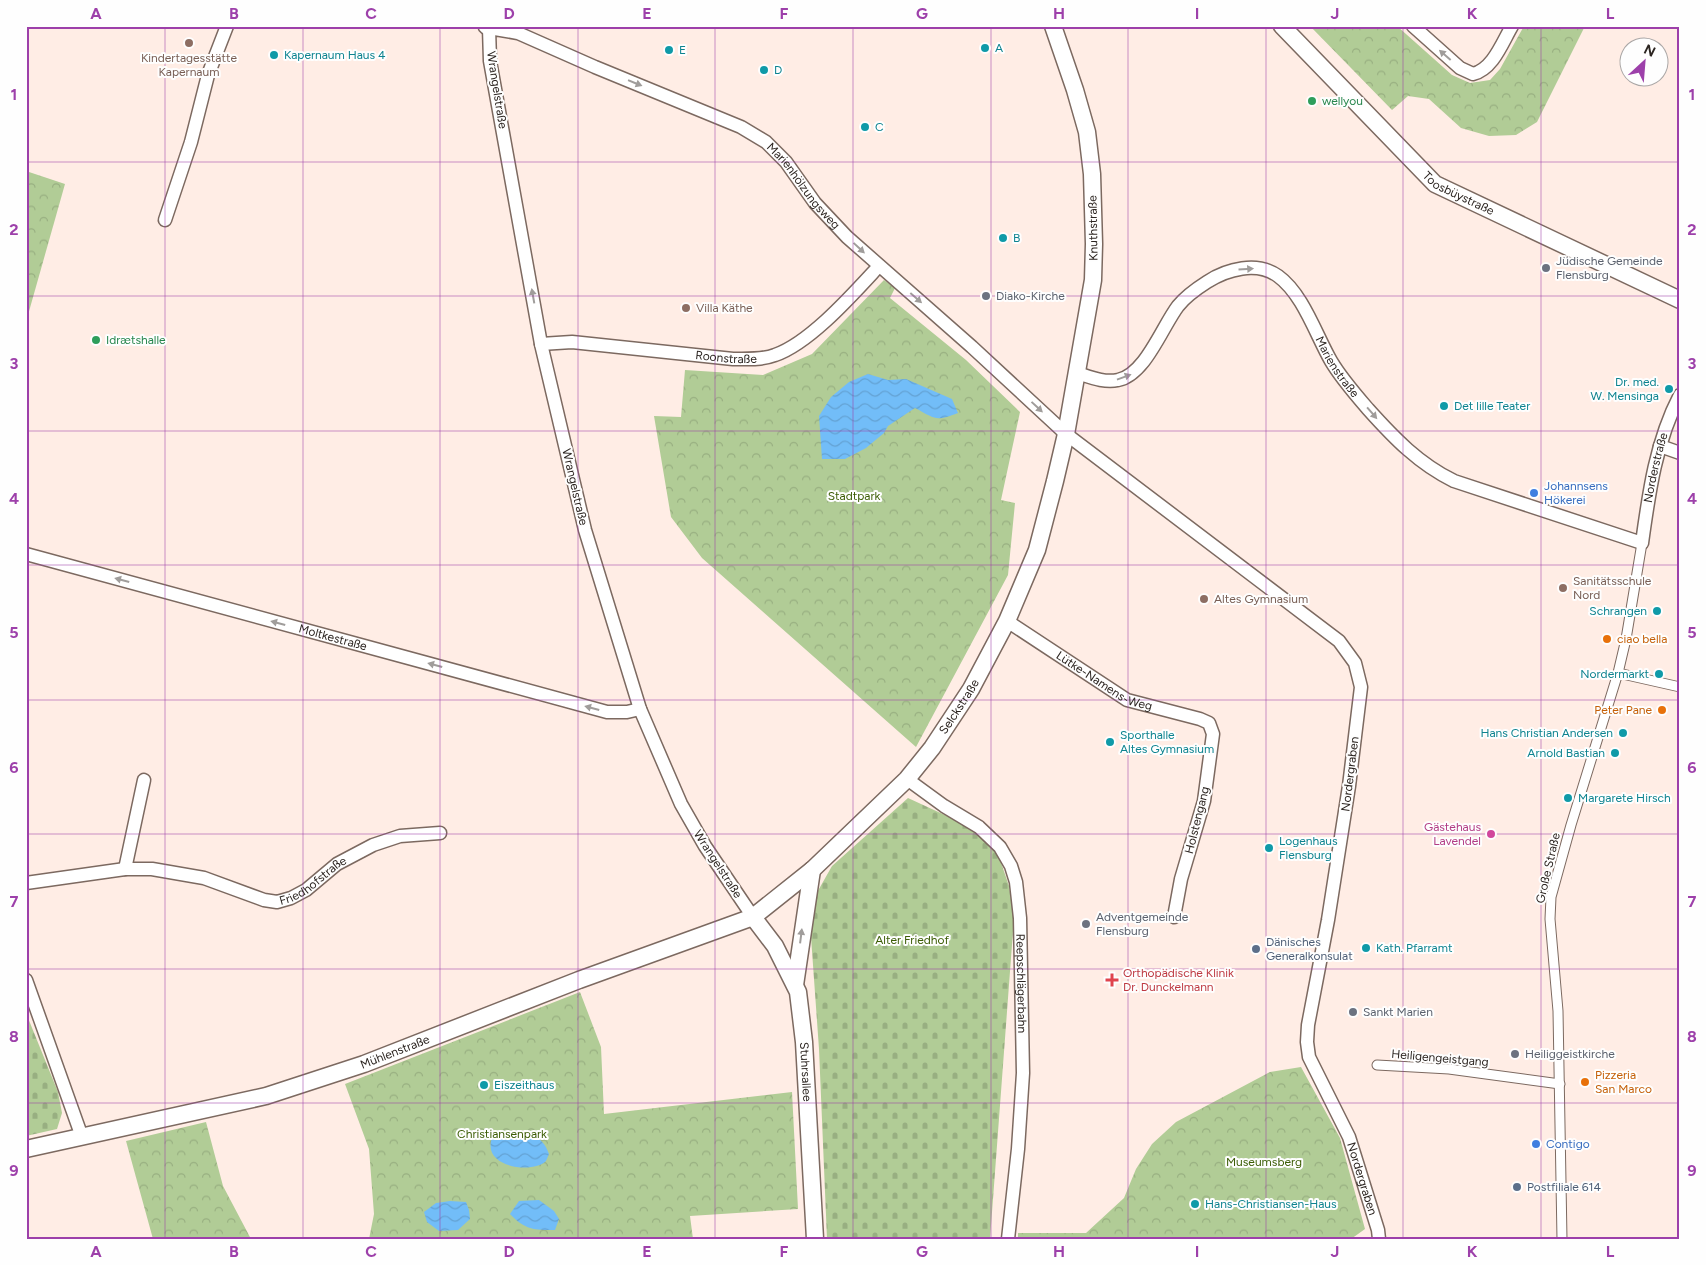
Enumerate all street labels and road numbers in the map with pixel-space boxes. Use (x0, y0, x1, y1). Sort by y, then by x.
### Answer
street label: Wrangelstraße (484, 50, 510, 130)
street label: Marienhölzungsweg (764, 140, 843, 232)
street label: Toosbüystraße (1420, 169, 1497, 218)
street label: Knuthstraße (1085, 195, 1101, 261)
street label: Marienstraße (1313, 334, 1362, 401)
street label: Roonstraße (695, 348, 758, 366)
street label: Norderstraße (1641, 430, 1671, 504)
street label: Wrangelstraße (559, 447, 591, 527)
street label: Moltkestraße (297, 621, 369, 654)
street label: Lütke-Namens-Weg (1054, 648, 1154, 713)
street label: Selckstraße (936, 677, 982, 737)
street label: Nordergraben (1338, 735, 1362, 812)
street label: Holstengang (1182, 785, 1212, 855)
street label: Wrangelstraße (691, 827, 745, 901)
street label: Große Straße (1533, 831, 1563, 905)
street label: Friedhofstraße (278, 853, 349, 908)
street label: Reepschlägerbahn (1013, 934, 1029, 1034)
street label: Mühlenstraße (358, 1032, 432, 1072)
street label: Stuhrsallee (797, 1042, 814, 1102)
street label: Heiligengeistgang (1391, 1047, 1489, 1069)
street label: Nordergraben (1344, 1141, 1380, 1217)

